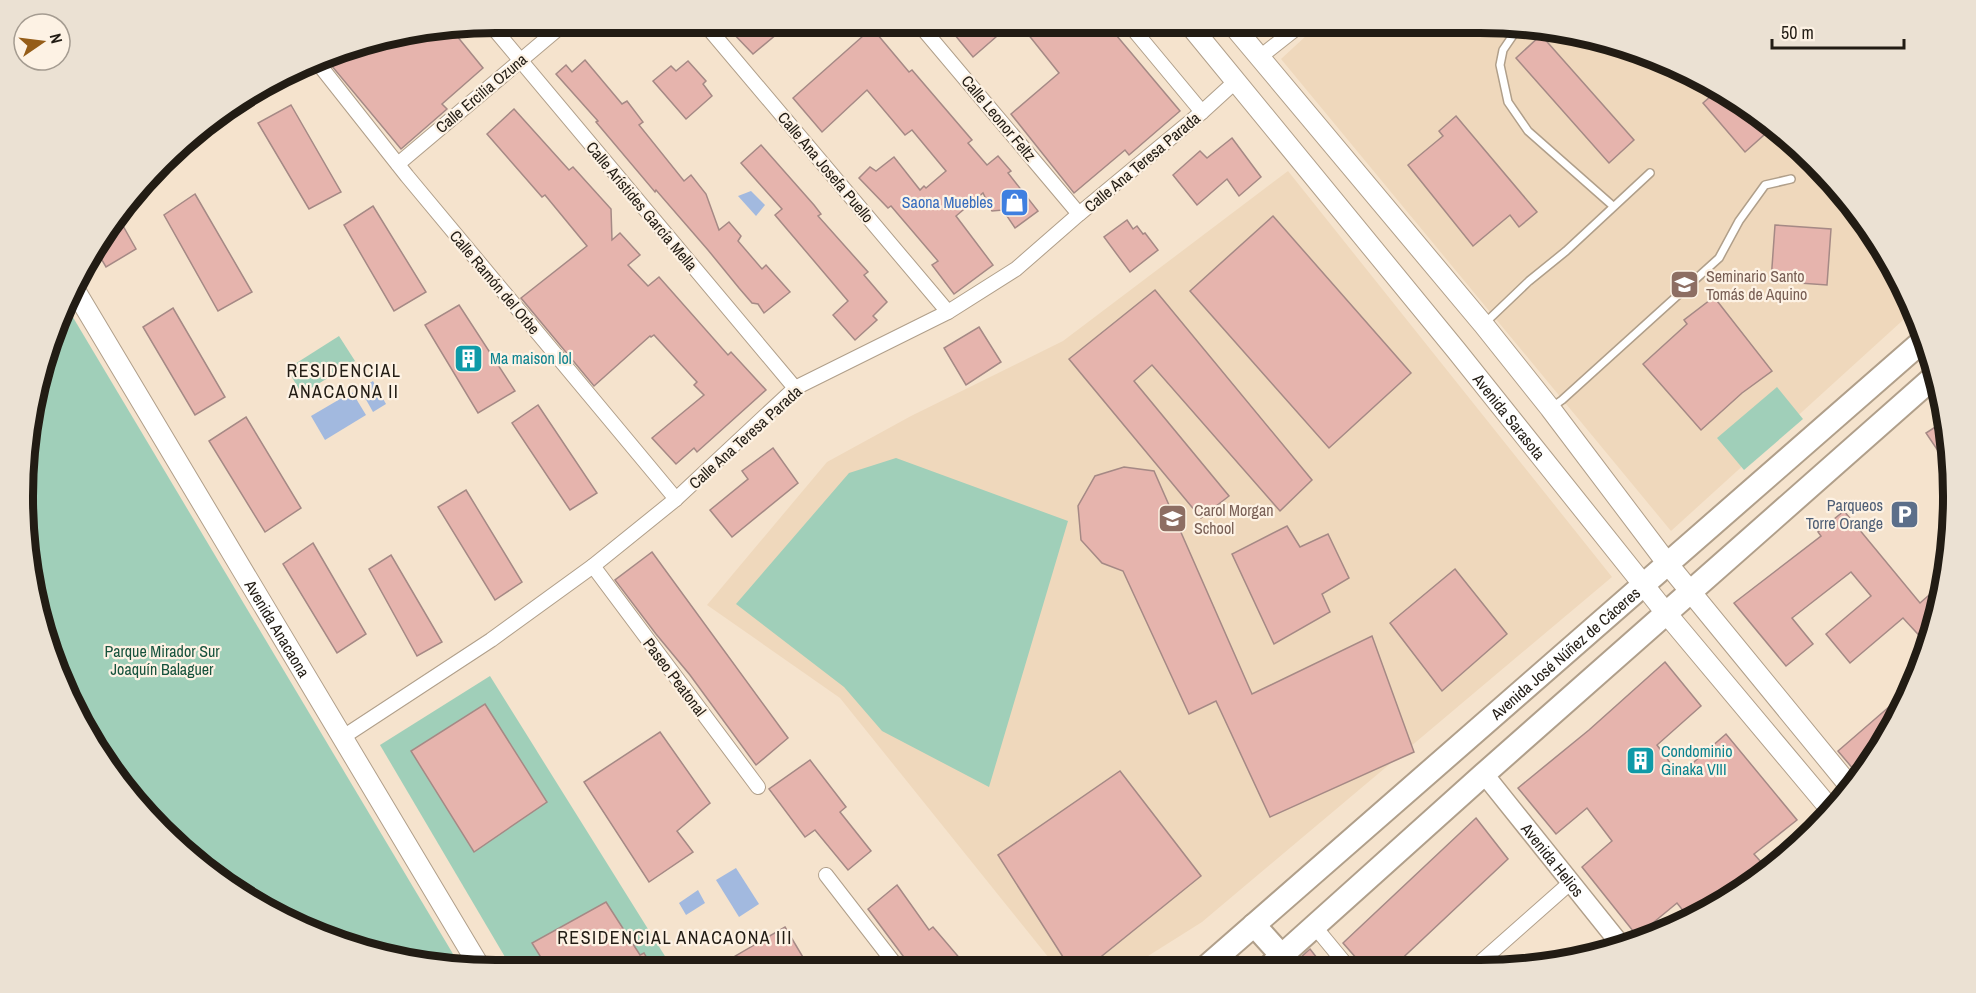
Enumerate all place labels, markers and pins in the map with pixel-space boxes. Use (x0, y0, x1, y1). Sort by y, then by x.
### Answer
shop icon: Saona Muebles (998, 186, 1030, 218)
place label: Saona Muebles (902, 191, 993, 213)
place label: Seminario Santo Tomás de Aquino (1706, 265, 1807, 305)
school or university icon: Seminario Santo Tomás de Aquino (1669, 269, 1701, 301)
building icon: Ma maison lol (453, 342, 485, 374)
place label: Ma maison lol (490, 347, 572, 369)
place label: Parqueos Torre Orange (1806, 494, 1883, 534)
parking icon: Parqueos Torre Orange (1888, 498, 1920, 530)
place label: Carol Morgan School (1194, 499, 1273, 539)
school or university icon: Carol Morgan School (1157, 503, 1189, 535)
place label: Condominio Ginaka VIII (1661, 740, 1732, 780)
building icon: Condominio Ginaka VIII (1624, 744, 1656, 776)

